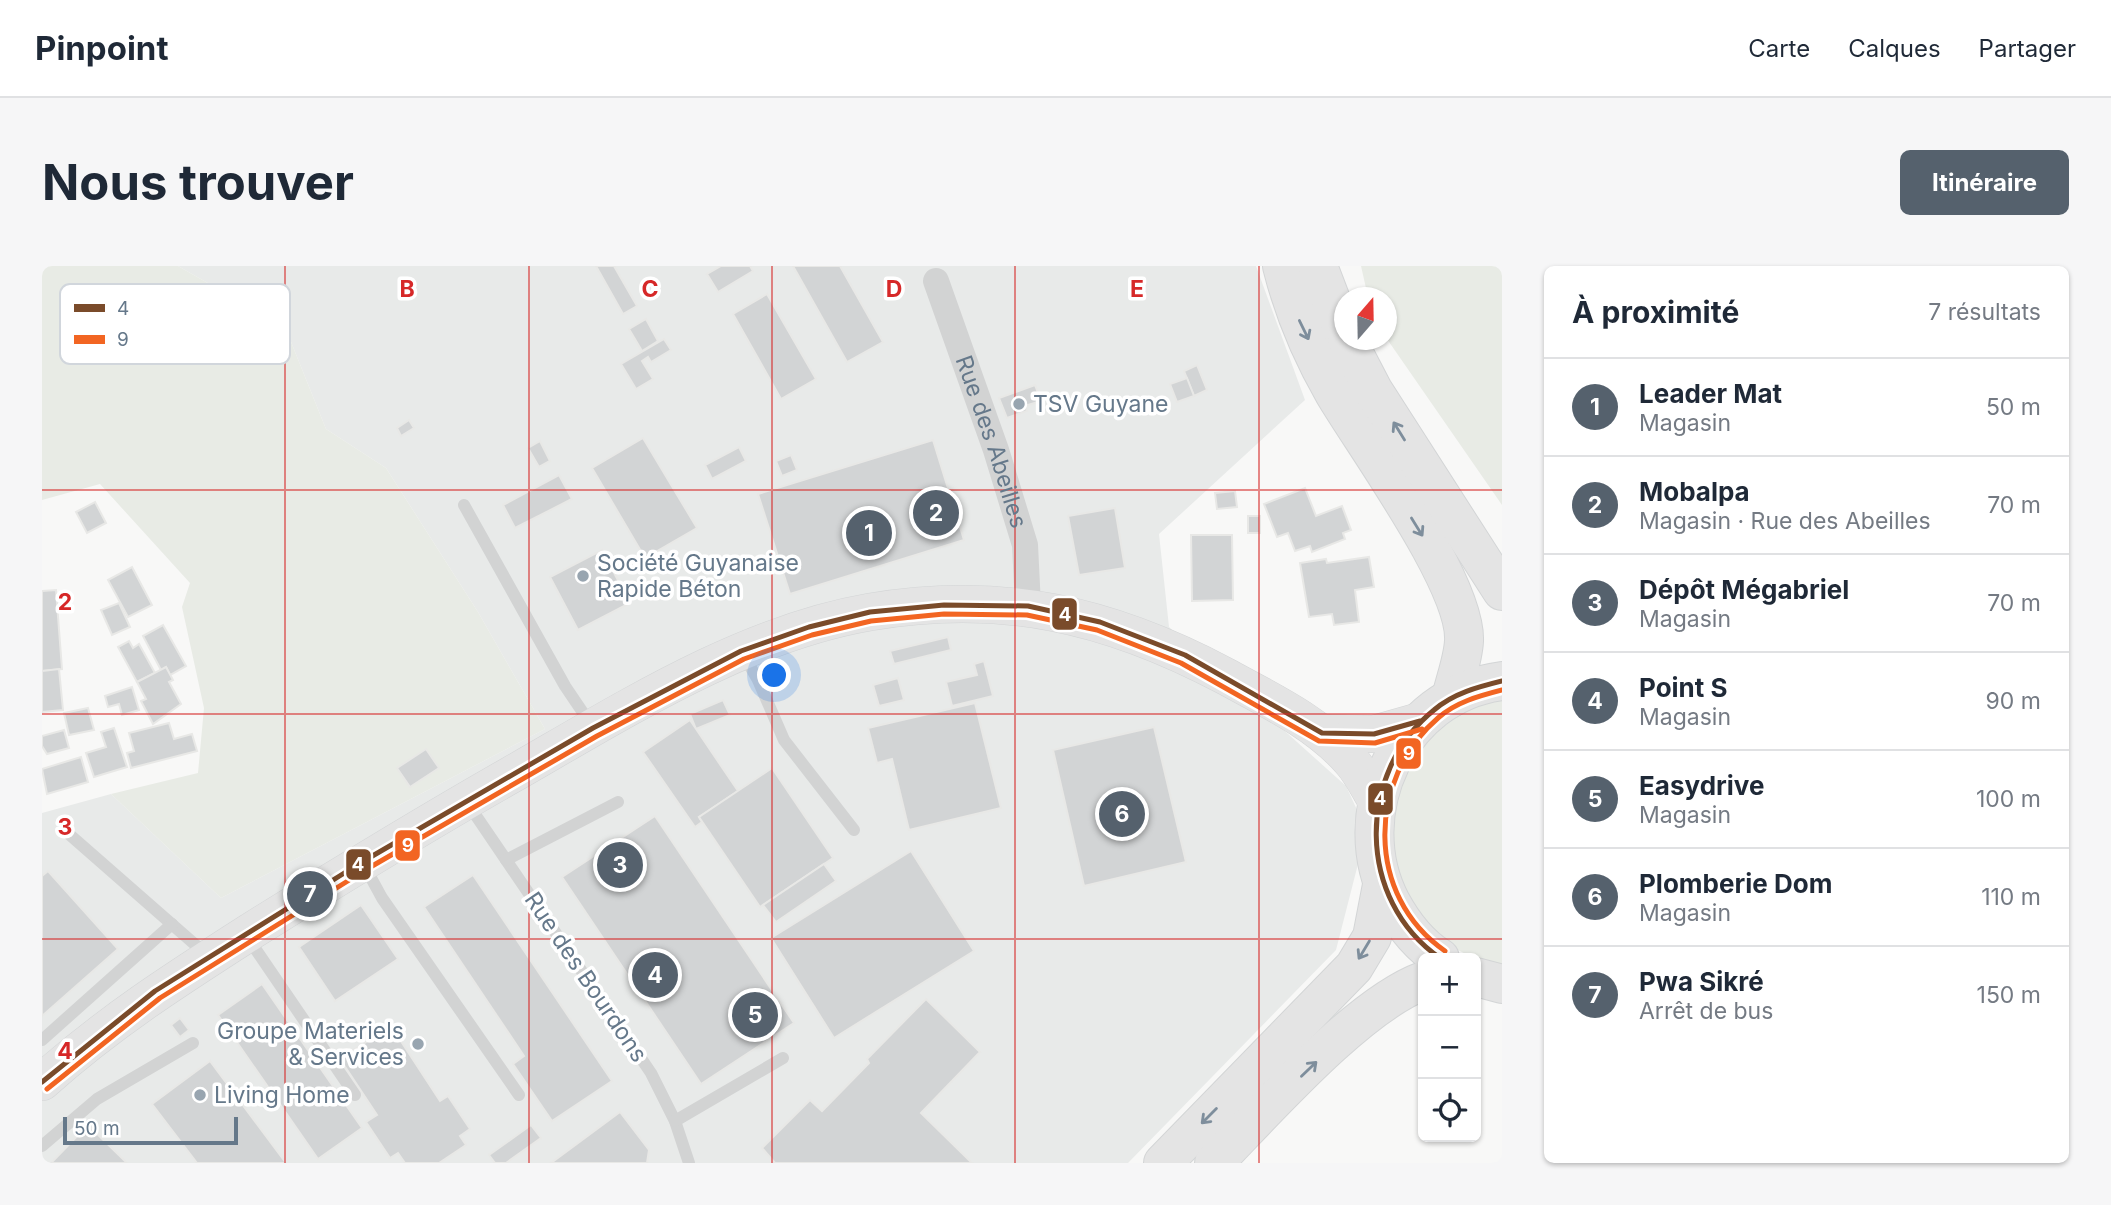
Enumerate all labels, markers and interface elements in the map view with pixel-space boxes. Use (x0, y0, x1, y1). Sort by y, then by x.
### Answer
text: Pinpoint (35, 28, 168, 68)
text: Carte (1748, 34, 1810, 63)
text: Calques (1848, 34, 1941, 63)
text: Partager (1979, 34, 2076, 63)
button: Itinéraire (1900, 150, 2069, 215)
text: Nous trouver (42, 153, 354, 212)
text: B (399, 275, 415, 303)
text: C (641, 275, 659, 303)
text: D (886, 275, 902, 303)
text: E (1130, 275, 1144, 303)
legend (60, 284, 290, 364)
north arrow (1334, 287, 1397, 350)
text: À proximité (1572, 294, 1739, 330)
text: 4 (117, 297, 129, 320)
text: 7 résultats (1928, 298, 2041, 326)
one-way arrow (1297, 319, 1311, 340)
text: 9 (117, 328, 129, 351)
street label: Rue des Abeilles (950, 352, 1033, 531)
text: Leader Mat (1639, 378, 1782, 409)
place label: TSV Guyane (1033, 390, 1168, 418)
text: 1 (1590, 393, 1600, 421)
text: 50 m (1986, 393, 2041, 421)
marker: TSV Guyane (1011, 396, 1027, 412)
text: Magasin (1639, 409, 1731, 437)
one-way arrow (1392, 421, 1406, 441)
text: Mobalpa (1639, 476, 1750, 507)
pin: 2 (913, 487, 959, 539)
text: 2 (1588, 491, 1602, 519)
text: 70 m (1987, 491, 2041, 519)
pin: 1 (846, 507, 892, 559)
text: Magasin · Rue des Abeilles (1639, 507, 1931, 535)
one-way arrow (1410, 517, 1425, 536)
place label: Société Guyanaise Rapide Béton (597, 549, 799, 603)
marker: Société Guyanaise Rapide Béton (575, 568, 591, 584)
text: Dépôt Mégabriel (1639, 574, 1849, 605)
text: 2 (58, 588, 72, 616)
text: 3 (1588, 589, 1602, 617)
text: 70 m (1987, 589, 2041, 617)
line badge: 4 (1051, 597, 1078, 631)
text: 4 (1059, 603, 1071, 626)
text: Magasin (1639, 605, 1731, 633)
your location (757, 658, 791, 692)
text: Point S (1639, 672, 1728, 703)
text: 4 (1587, 687, 1603, 715)
text: 90 m (1986, 687, 2041, 715)
text: Magasin (1639, 703, 1731, 731)
line badge: 9 (1395, 737, 1422, 770)
text: 9 (1403, 742, 1415, 765)
text: Easydrive (1639, 770, 1764, 801)
line badge: 4 (1367, 782, 1394, 816)
text: 5 (1588, 785, 1602, 813)
text: 100 m (1976, 785, 2041, 813)
text: 4 (1374, 787, 1386, 810)
pin: 6 (1099, 788, 1145, 840)
text: Magasin (1639, 801, 1731, 829)
text: 3 (58, 813, 72, 841)
line badge: 9 (394, 829, 421, 862)
text: 9 (402, 834, 414, 857)
pin: 3 (597, 839, 643, 891)
line badge: 4 (345, 848, 372, 881)
text: 4 (352, 853, 364, 876)
pin: 7 (287, 868, 333, 920)
text: Plomberie Dom (1639, 868, 1832, 899)
text: 6 (1588, 883, 1602, 911)
text: 110 m (1981, 883, 2041, 911)
street label: Rue des Bourdons (519, 887, 653, 1067)
text: Magasin (1639, 899, 1731, 927)
one-way arrow (1357, 940, 1371, 960)
pin: 4 (632, 949, 678, 1001)
map controls (1418, 953, 1481, 1142)
button: + (1418, 953, 1481, 1016)
text: Pwa Sikré (1639, 966, 1764, 997)
text: 7 (1588, 981, 1602, 1009)
text: 150 m (1977, 981, 2041, 1009)
pin: 5 (732, 989, 778, 1041)
text: Arrêt de bus (1639, 997, 1773, 1025)
button: − (1418, 1016, 1481, 1079)
place label: Groupe Materiels & Services (217, 1017, 404, 1071)
marker: Groupe Materiels & Services (410, 1036, 426, 1052)
text: 4 (57, 1037, 73, 1065)
one-way arrow (1300, 1060, 1317, 1077)
button: locate (1418, 1079, 1481, 1142)
place label: Living Home (214, 1081, 350, 1109)
marker: Living Home (192, 1087, 208, 1103)
one-way arrow (1201, 1107, 1218, 1124)
scale bar (63, 1114, 238, 1146)
text: 50 m (74, 1117, 120, 1140)

